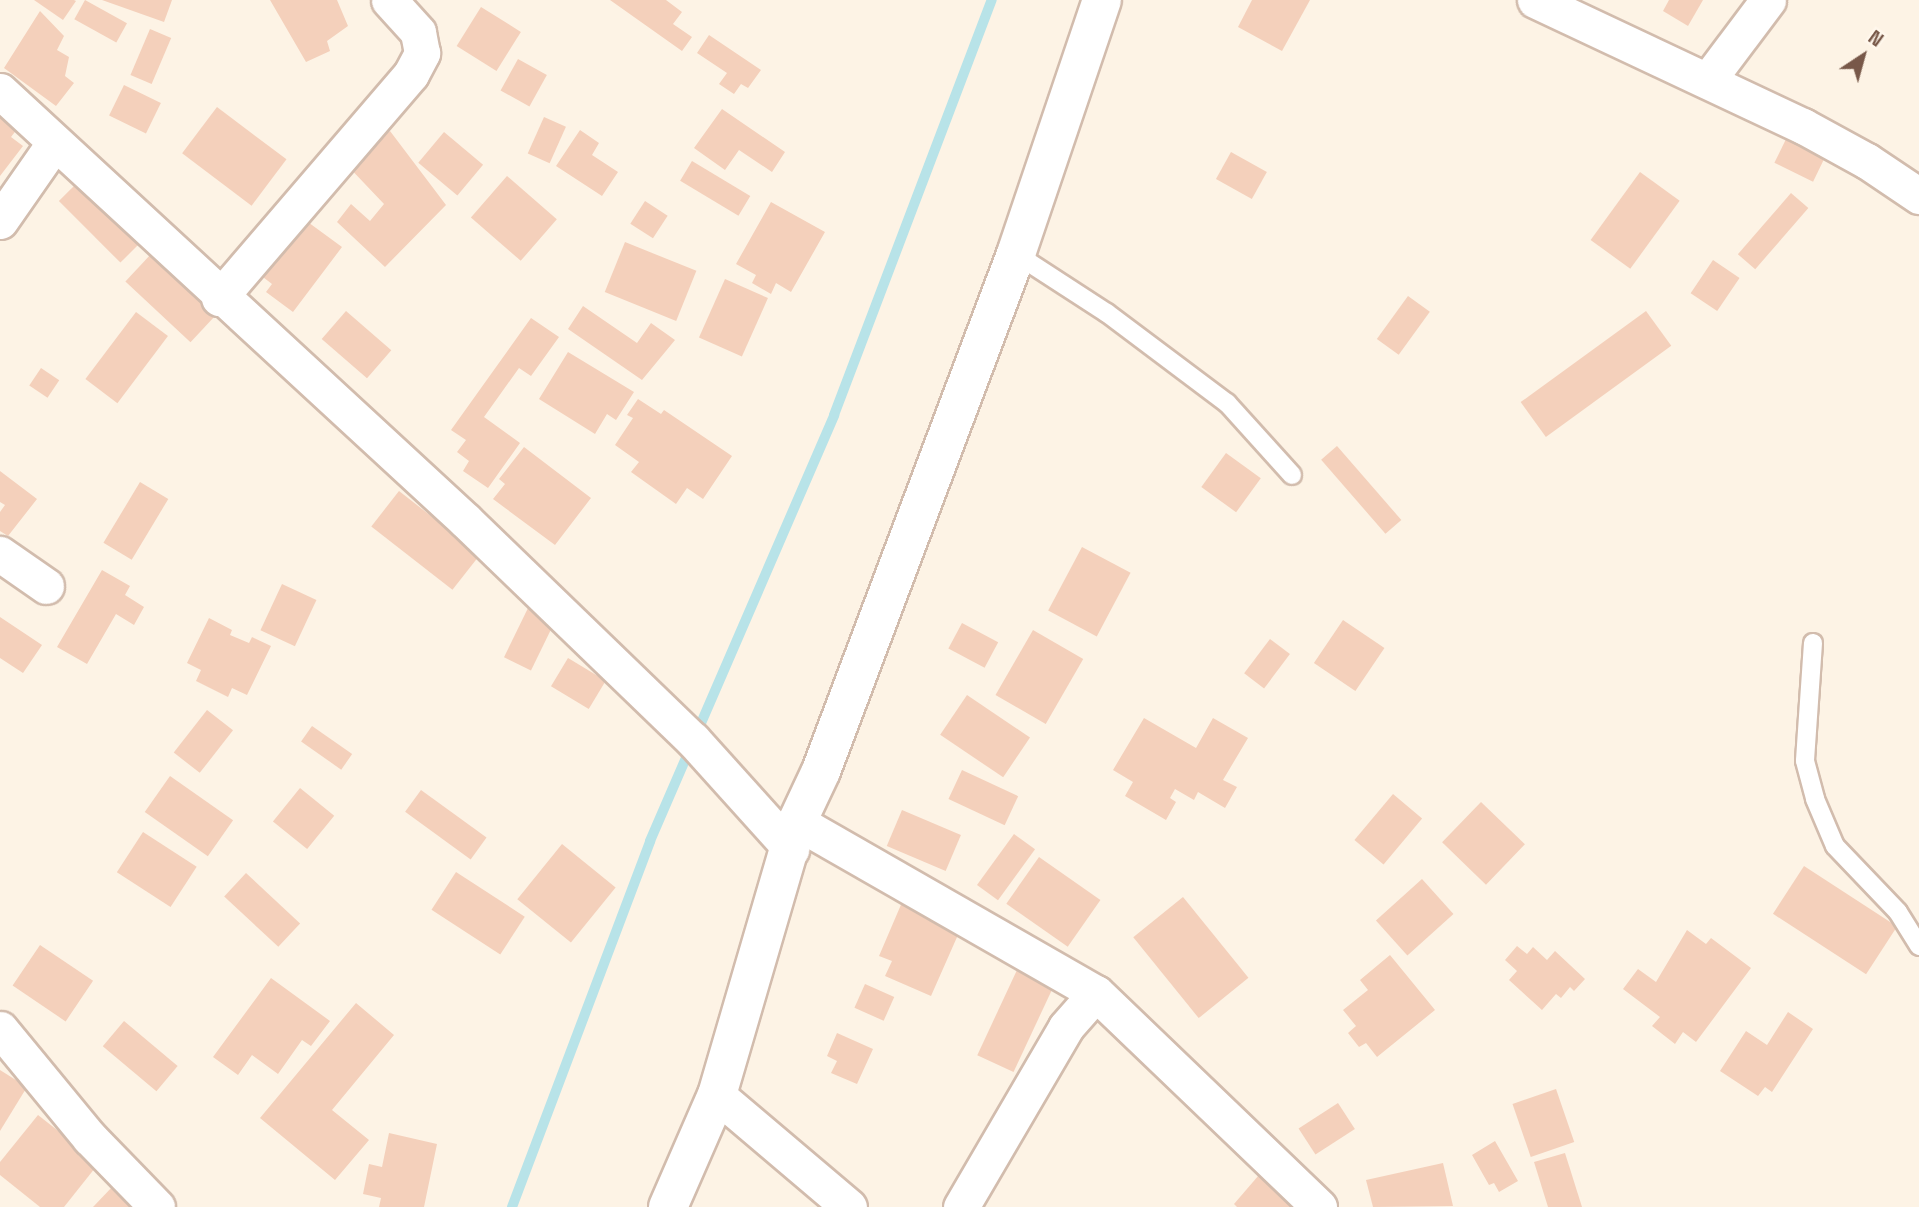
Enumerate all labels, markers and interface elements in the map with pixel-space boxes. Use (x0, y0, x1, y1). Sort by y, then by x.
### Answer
north arrow (1828, 21, 1898, 91)
text: N (1863, 25, 1888, 52)

